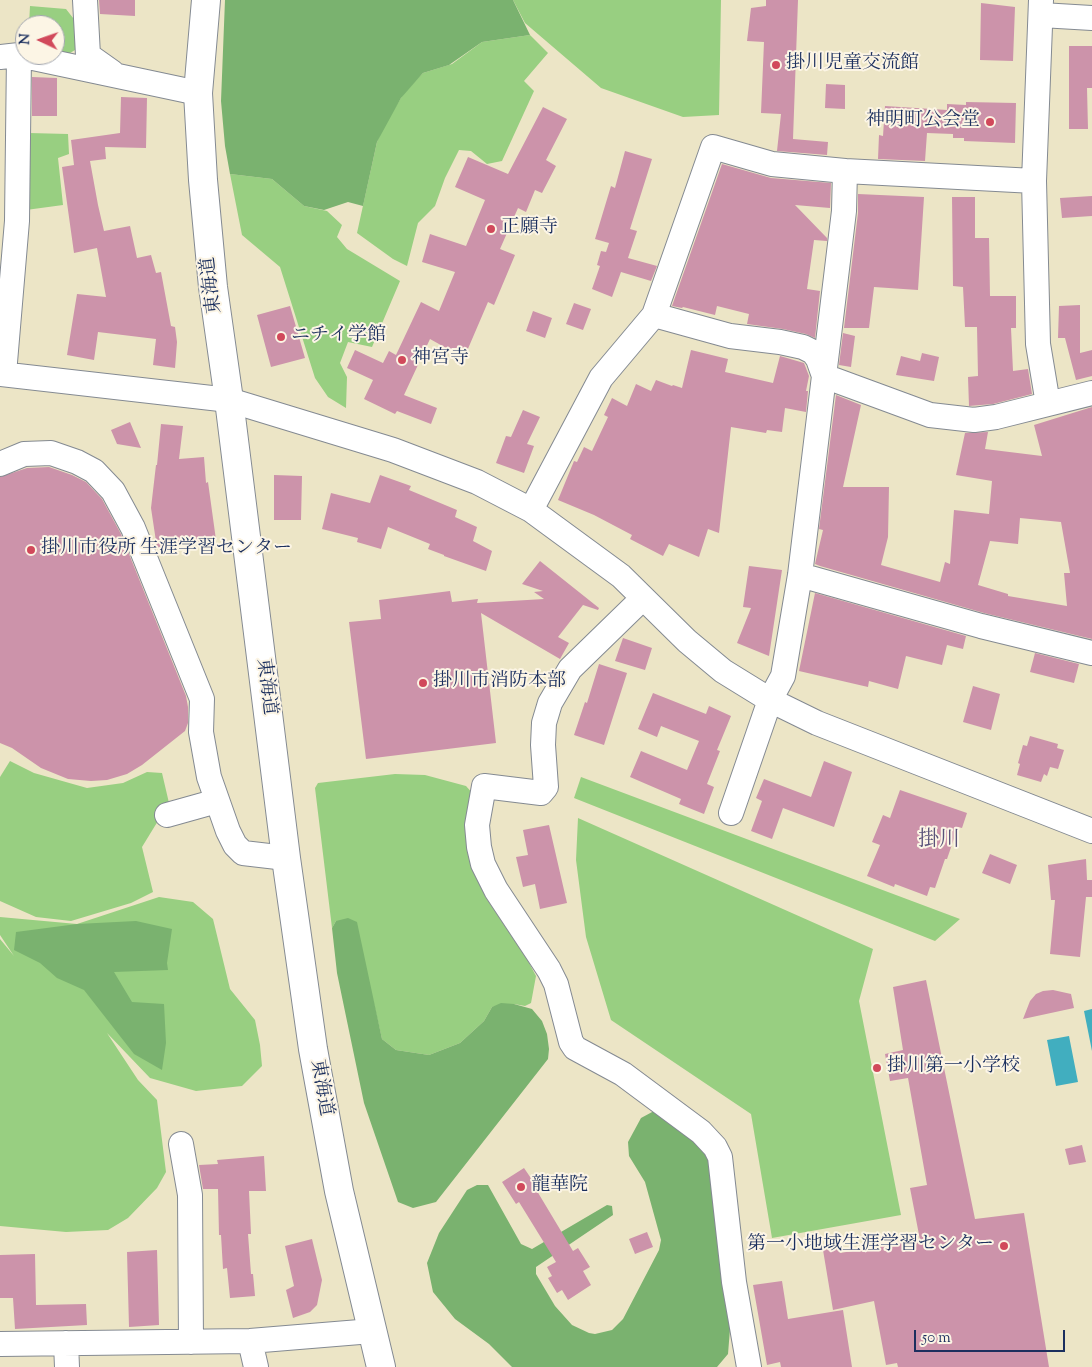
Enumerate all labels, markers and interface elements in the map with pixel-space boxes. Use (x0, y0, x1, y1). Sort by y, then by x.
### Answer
north arrow (15, 15, 65, 65)
text: N (16, 33, 36, 45)
place label: 掛川児童交流館 (786, 54, 919, 76)
marker: 掛川児童交流館 (770, 59, 782, 71)
place label: 神明町公会堂 (866, 111, 980, 133)
marker: 神明町公会堂 (984, 116, 996, 128)
place label: 正願寺 (501, 218, 558, 240)
marker: 正願寺 (485, 223, 497, 235)
street label: 東海道 (198, 255, 228, 315)
place label: ニチイ学館 (291, 326, 386, 348)
marker: ニチイ学館 (275, 331, 287, 343)
place label: 神宮寺 (412, 349, 469, 371)
marker: 神宮寺 (396, 354, 408, 366)
place label: 掛川市役所 生涯学習センター (41, 539, 292, 561)
marker: 掛川市役所 生涯学習センター (25, 544, 37, 556)
street label: 東海道 (250, 657, 280, 717)
place label: 掛川市消防本部 (433, 672, 566, 694)
marker: 掛川市消防本部 (417, 677, 429, 689)
district label: 掛川 (918, 828, 960, 854)
place label: 掛川第一小学校 (887, 1057, 1020, 1079)
street label: 東海道 (304, 1058, 336, 1118)
marker: 掛川第一小学校 (871, 1062, 883, 1074)
place label: 龍華院 (531, 1176, 588, 1198)
marker: 龍華院 (515, 1181, 527, 1193)
place label: 第一小地域生涯学習センター (747, 1235, 994, 1257)
marker: 第一小地域生涯学習センター (998, 1240, 1010, 1252)
scale bar (917, 1320, 1068, 1352)
text: 50 m (922, 1328, 951, 1349)

